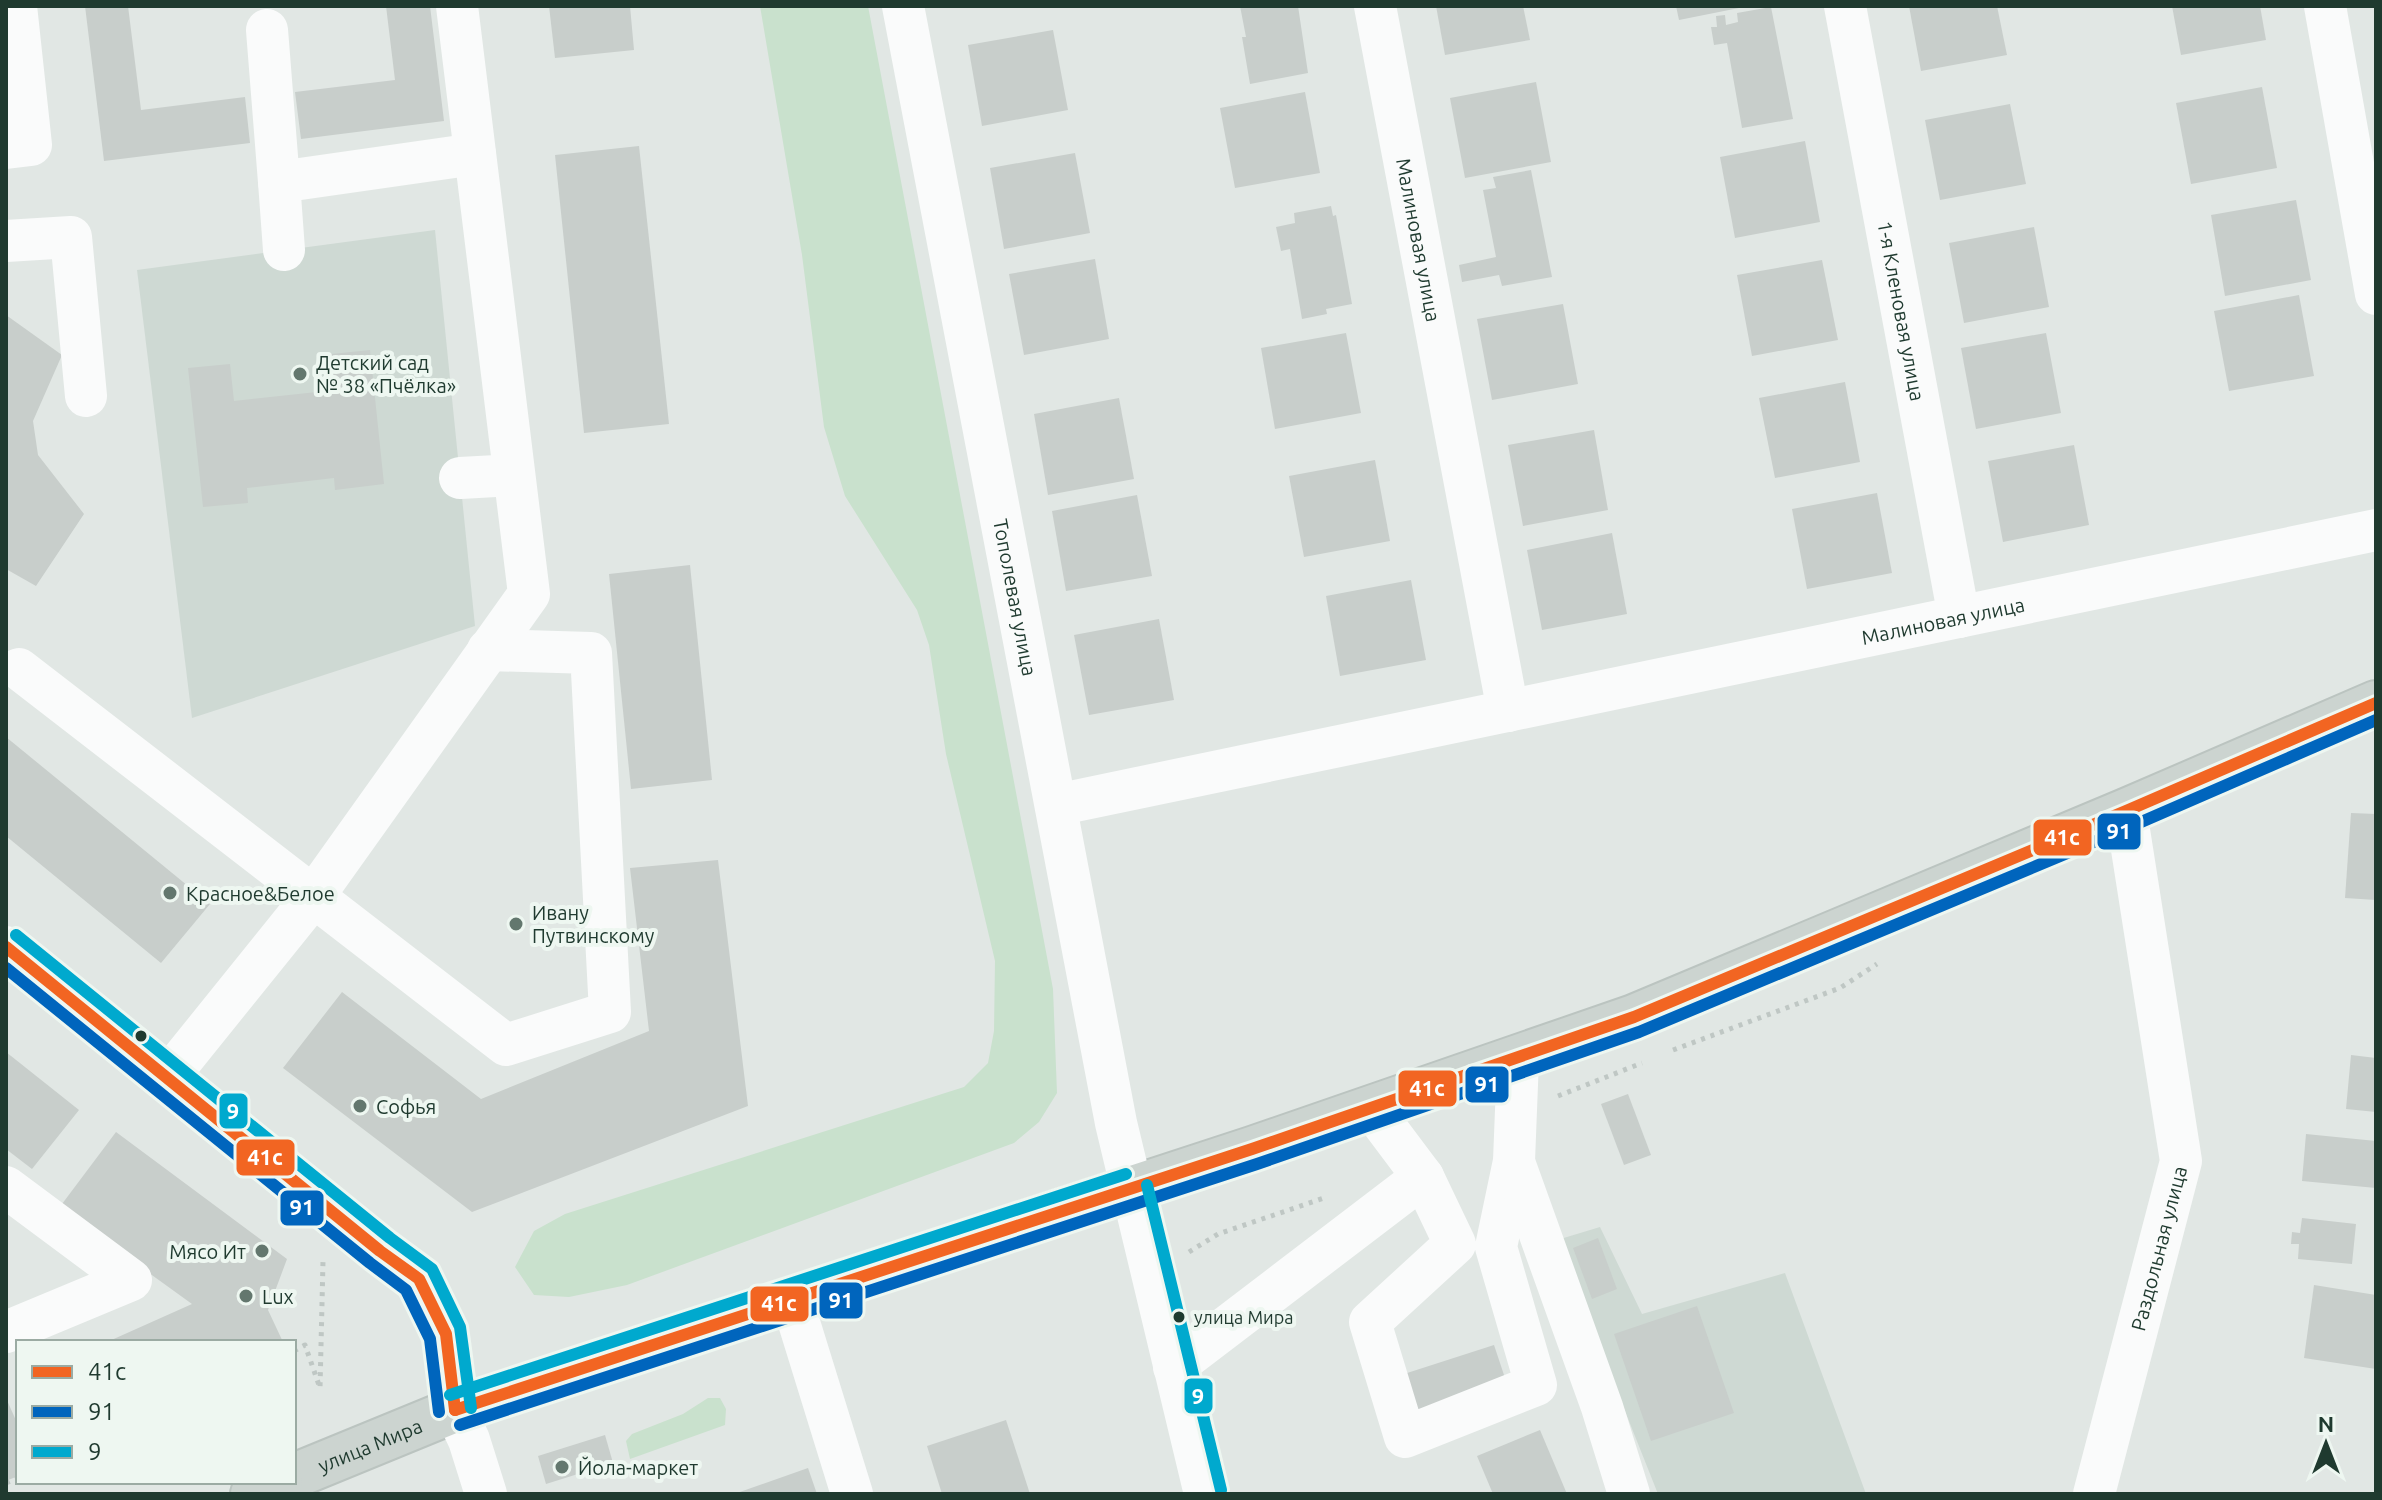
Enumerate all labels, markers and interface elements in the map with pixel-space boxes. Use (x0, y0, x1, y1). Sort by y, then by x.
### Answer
street label: Малиновая улица (1392, 156, 1446, 324)
street label: 1-я Кленовая улица (1874, 219, 1930, 403)
place label: Детский сад № 38 «Пчёлка» (316, 351, 456, 397)
marker: Детский сад № 38 «Пчёлка» (291, 365, 309, 383)
street label: Тополевая улица (990, 517, 1042, 678)
street label: Малиновая улица (1859, 592, 2027, 648)
line badge: 91 (2096, 812, 2142, 851)
line badge: 41с (2032, 818, 2093, 857)
text: 91 (2107, 818, 2131, 843)
text: 41с (2044, 824, 2080, 849)
place label: Красное&Белое (186, 882, 335, 905)
marker: Красное&Белое (161, 884, 179, 902)
place label: Ивану Путвинскому (532, 901, 655, 947)
marker: Ивану Путвинскому (507, 915, 525, 933)
unlabelled marker (133, 1028, 149, 1044)
line badge: 91 (1464, 1065, 1510, 1104)
line badge: 41с (1397, 1069, 1458, 1108)
text: 91 (1475, 1071, 1499, 1096)
text: 41с (1409, 1075, 1445, 1100)
line badge: 9 (218, 1092, 249, 1130)
place label: Софья (376, 1095, 436, 1118)
marker: Софья (351, 1097, 369, 1115)
text: 9 (227, 1098, 239, 1123)
line badge: 41с (235, 1138, 296, 1177)
text: 41с (247, 1144, 283, 1169)
street label: Раздольная улица (2126, 1163, 2191, 1333)
line badge: 91 (279, 1189, 325, 1227)
text: 91 (290, 1194, 314, 1219)
place label: Мясо Ит (169, 1240, 246, 1263)
marker: Мясо Ит (253, 1242, 271, 1260)
line badge: 91 (818, 1281, 864, 1320)
place label: Lux (262, 1285, 294, 1308)
line badge: 41с (749, 1285, 810, 1323)
marker: Lux (237, 1287, 255, 1305)
text: 91 (829, 1287, 853, 1312)
text: 41с (761, 1290, 797, 1315)
place label: улица Мира (1194, 1307, 1293, 1327)
marker: улица Мира (1171, 1309, 1187, 1325)
legend (16, 1340, 296, 1484)
text: 41с (88, 1358, 126, 1385)
line badge: 9 (1183, 1377, 1214, 1415)
text: 9 (1192, 1383, 1204, 1408)
text: 91 (88, 1398, 115, 1425)
north arrow (2286, 1404, 2366, 1484)
text: N (2318, 1411, 2334, 1436)
street label: улица Мира (314, 1413, 425, 1477)
text: 9 (88, 1438, 102, 1465)
place label: Йола-маркет (578, 1456, 698, 1479)
marker: Йола-маркет (553, 1458, 571, 1476)

